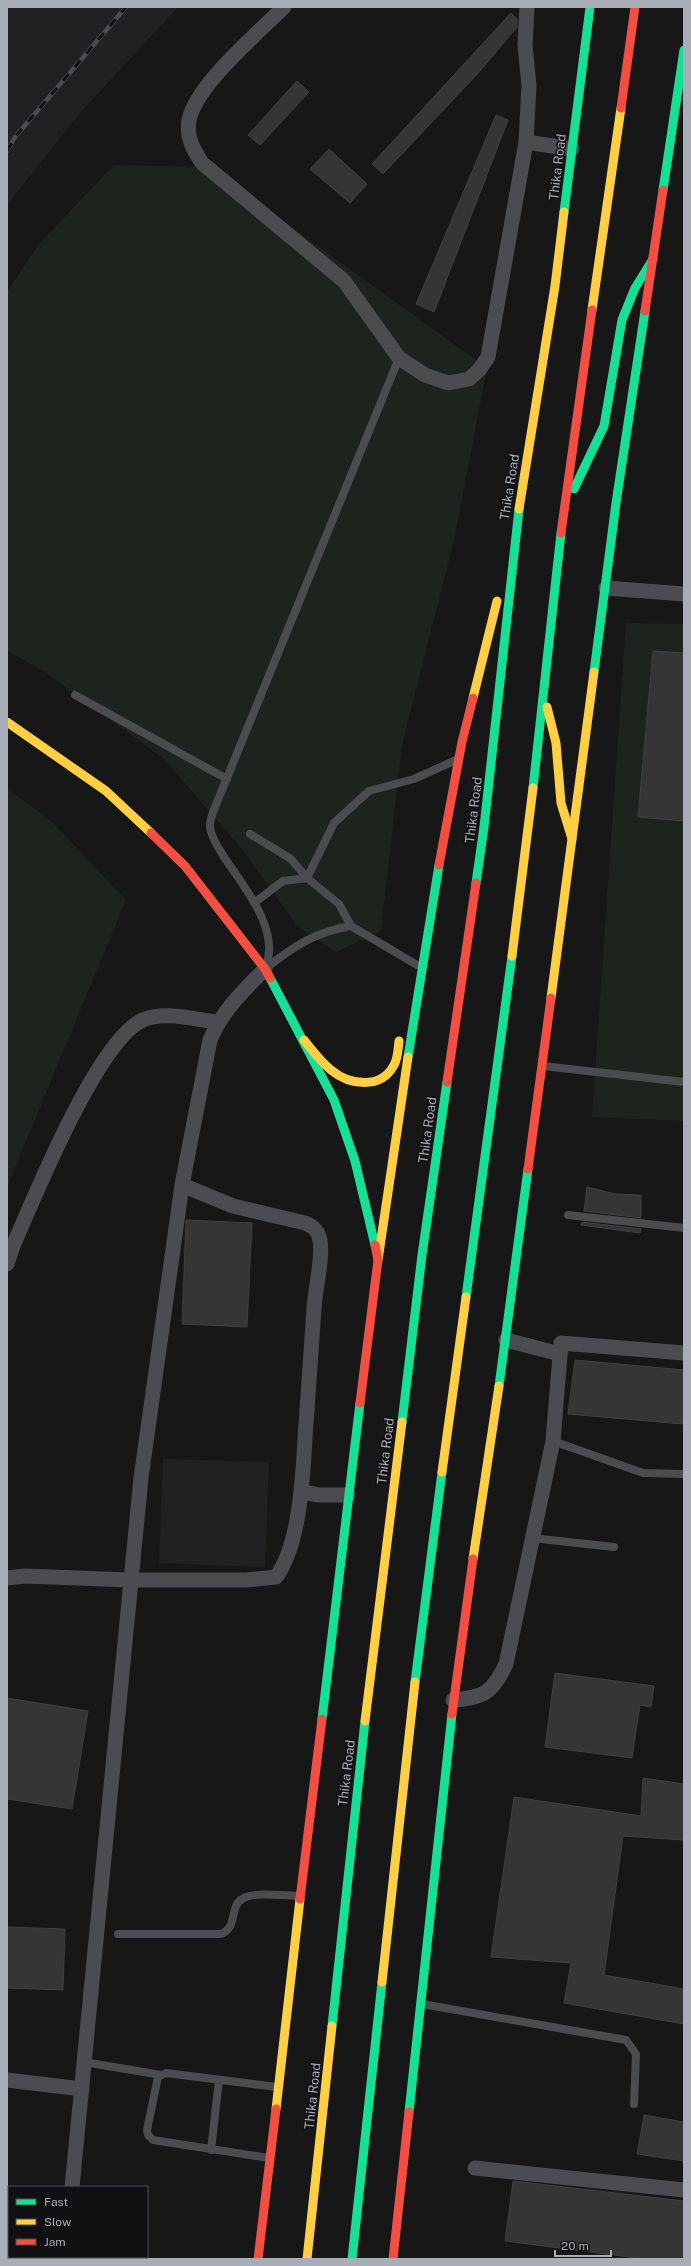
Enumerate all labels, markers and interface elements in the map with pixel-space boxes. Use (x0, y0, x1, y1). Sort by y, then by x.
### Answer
street label: Thika Road (546, 133, 569, 201)
street label: Thika Road (497, 453, 522, 521)
street label: Thika Road (462, 776, 485, 844)
street label: Thika Road (415, 1096, 440, 1164)
street label: Thika Road (374, 1417, 397, 1485)
street label: Thika Road (335, 1739, 358, 1807)
street label: Thika Road (302, 2062, 323, 2130)
legend (8, 2186, 148, 2258)
text: Fast (44, 2195, 69, 2209)
text: Slow (44, 2215, 72, 2229)
scale bar (555, 2232, 611, 2258)
text: Jam (44, 2235, 66, 2249)
text: 20 m (561, 2239, 589, 2253)

